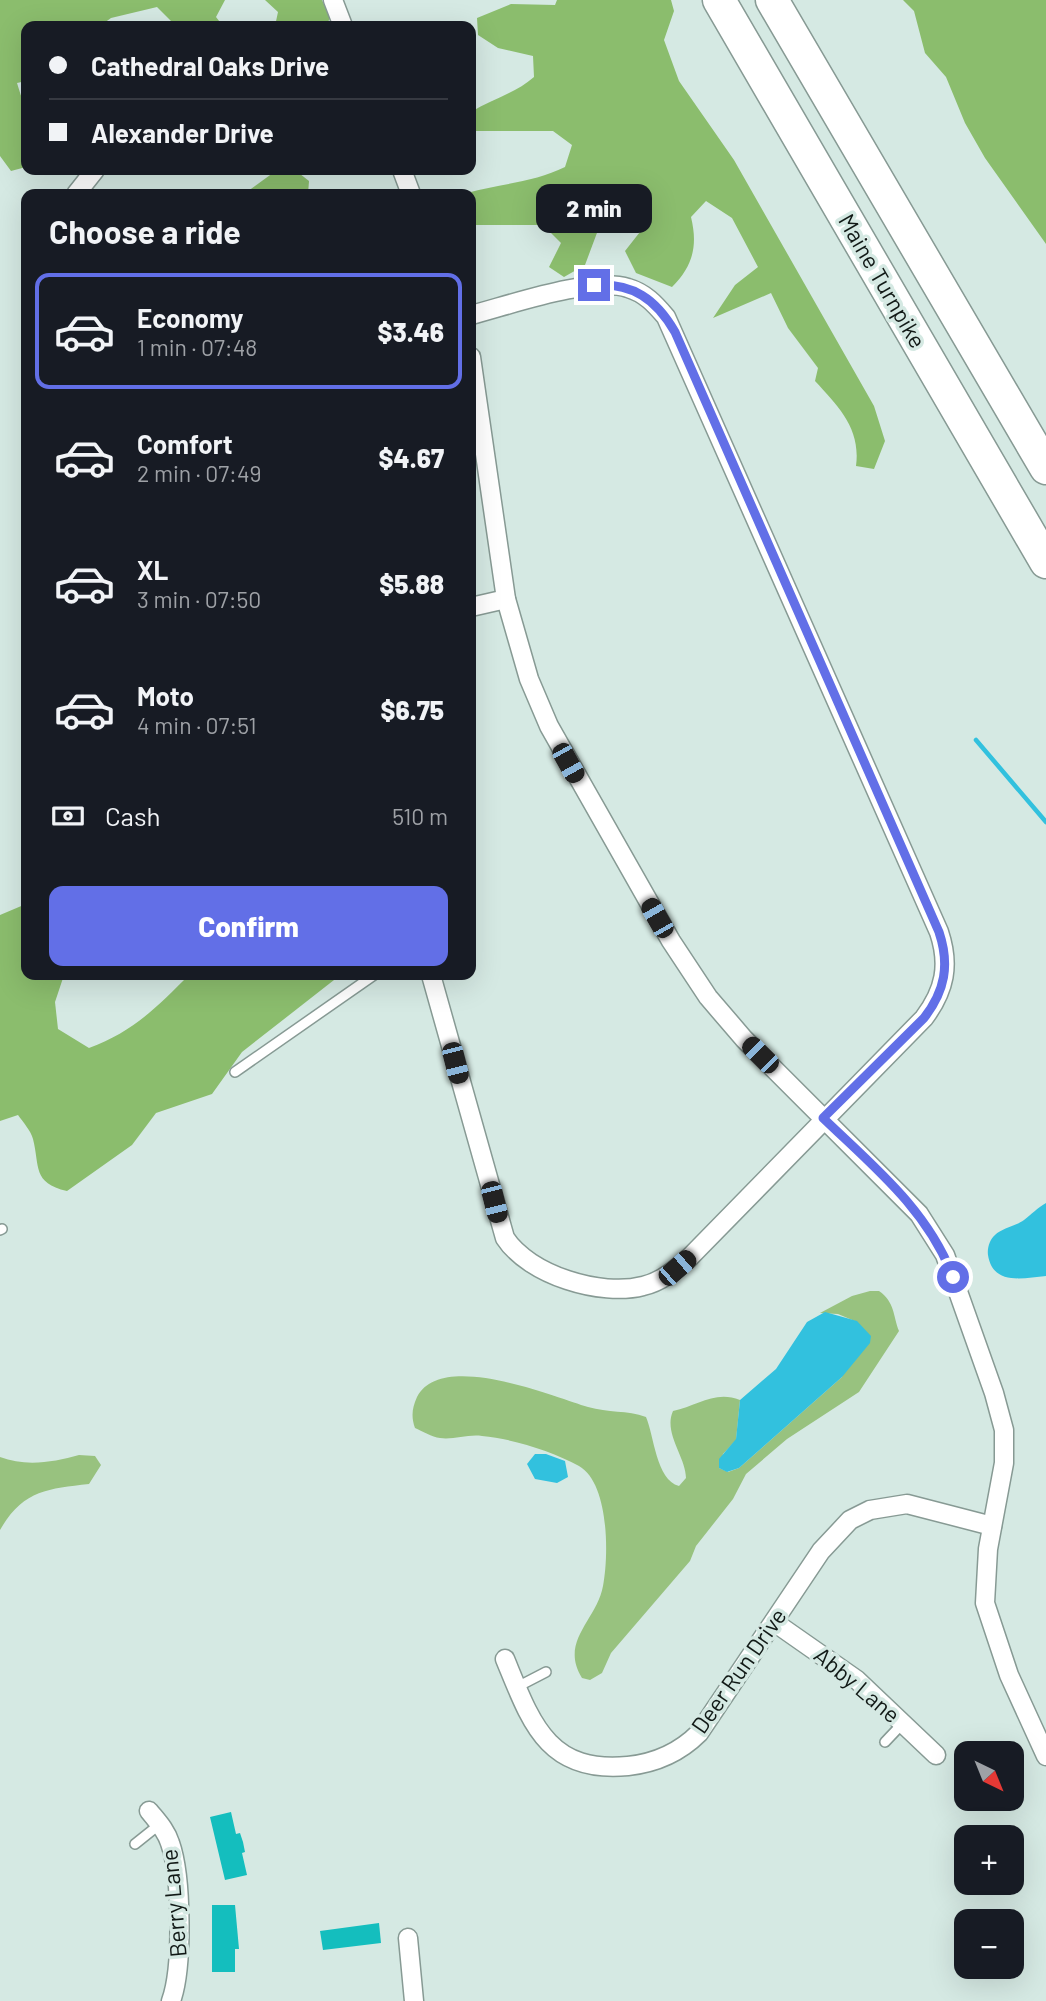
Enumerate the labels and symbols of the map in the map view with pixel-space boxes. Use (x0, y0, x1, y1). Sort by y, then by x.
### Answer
callout: 2 min (536, 184, 652, 232)
street label: Maine Turnpike (833, 208, 933, 353)
route end (578, 269, 610, 301)
car (549, 740, 588, 786)
car (638, 895, 677, 941)
car (738, 1033, 783, 1077)
car (440, 1040, 471, 1086)
car (479, 1179, 510, 1225)
car (655, 1246, 700, 1290)
route start (937, 1261, 969, 1293)
street label: Deer Run Drive (685, 1602, 792, 1738)
street label: Abby Lane (809, 1640, 906, 1728)
north arrow (954, 1741, 1024, 1811)
street label: Berry Lane (154, 1848, 192, 1958)

